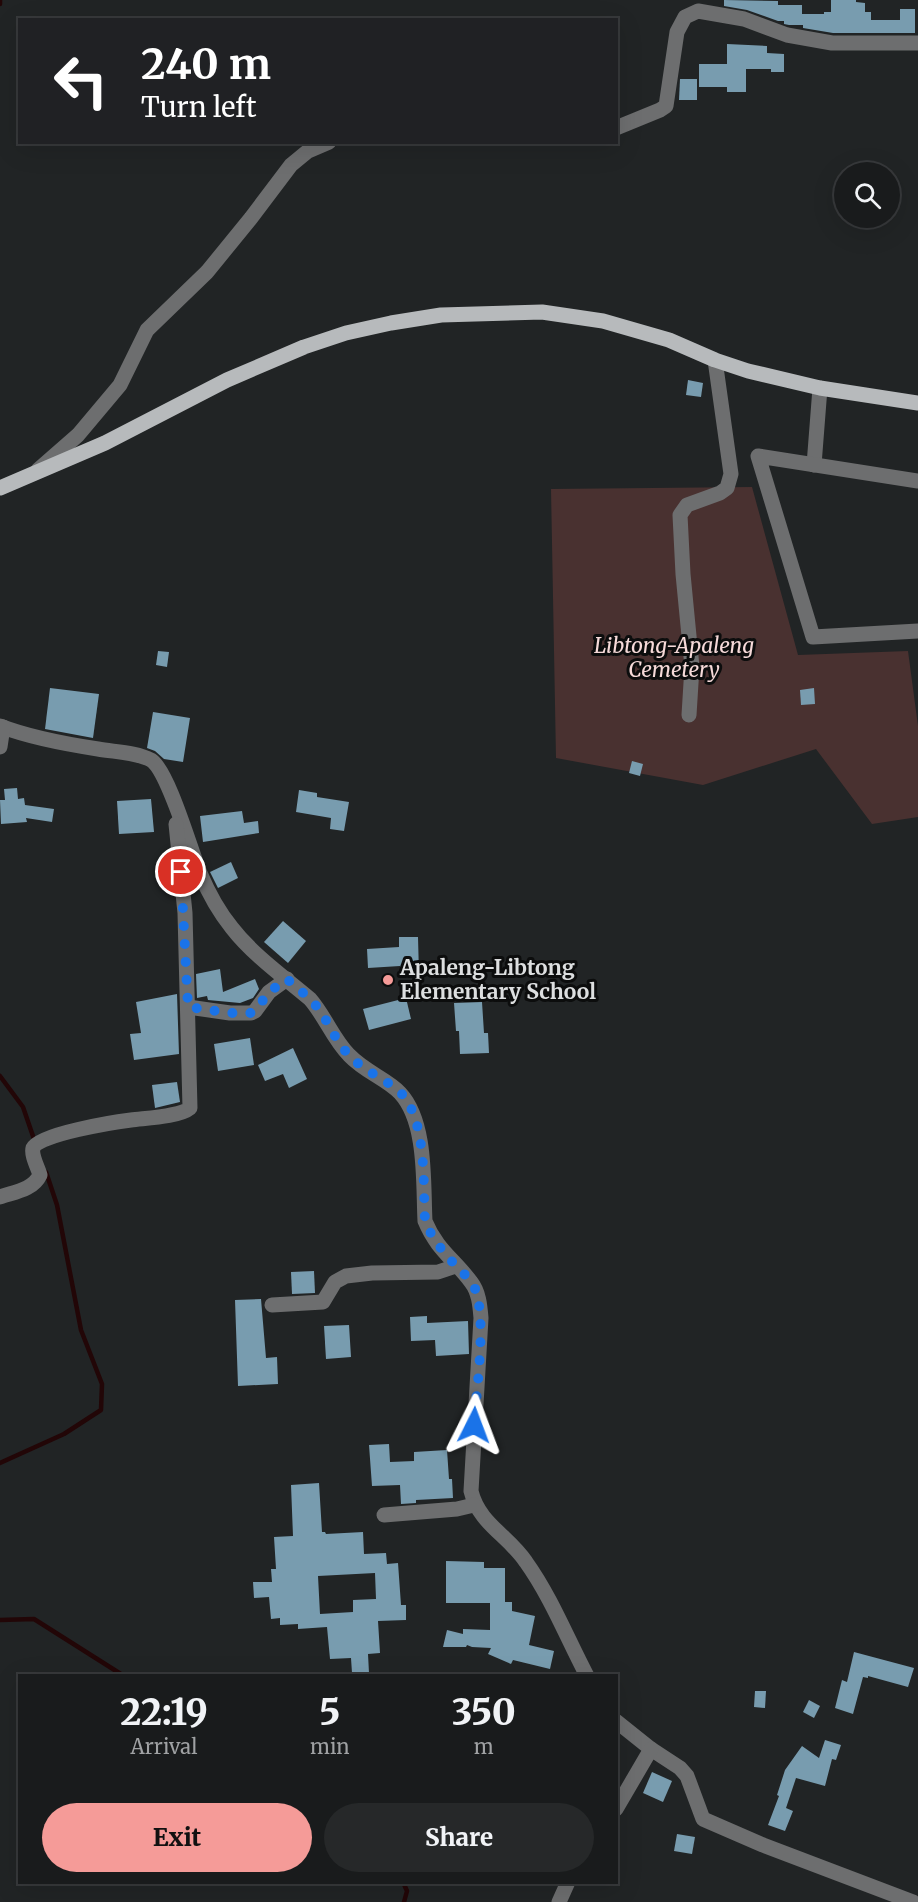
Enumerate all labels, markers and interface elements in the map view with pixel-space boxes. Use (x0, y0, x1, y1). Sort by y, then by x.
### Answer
text: 240 m (141, 38, 271, 90)
icon: left (42, 42, 120, 120)
text: Turn left (141, 90, 256, 124)
map controls (834, 162, 900, 228)
button: search (834, 162, 900, 228)
park label: Libtong-Apaleng Cemetery (594, 632, 754, 683)
pin (155, 846, 206, 897)
icon: arrive (164, 855, 197, 888)
place label: Apaleng-Libtong Elementary School (399, 954, 596, 1005)
marker: Apaleng-Libtong Elementary School (381, 973, 395, 987)
position arrow (442, 1393, 506, 1457)
text: 22:19 (120, 1690, 208, 1735)
text: 5 (319, 1690, 340, 1735)
text: 350 (452, 1690, 516, 1735)
text: Arrival (131, 1734, 197, 1759)
text: min (310, 1734, 350, 1759)
text: m (474, 1734, 494, 1759)
button: Exit (42, 1803, 312, 1872)
button: Share (324, 1803, 594, 1872)

